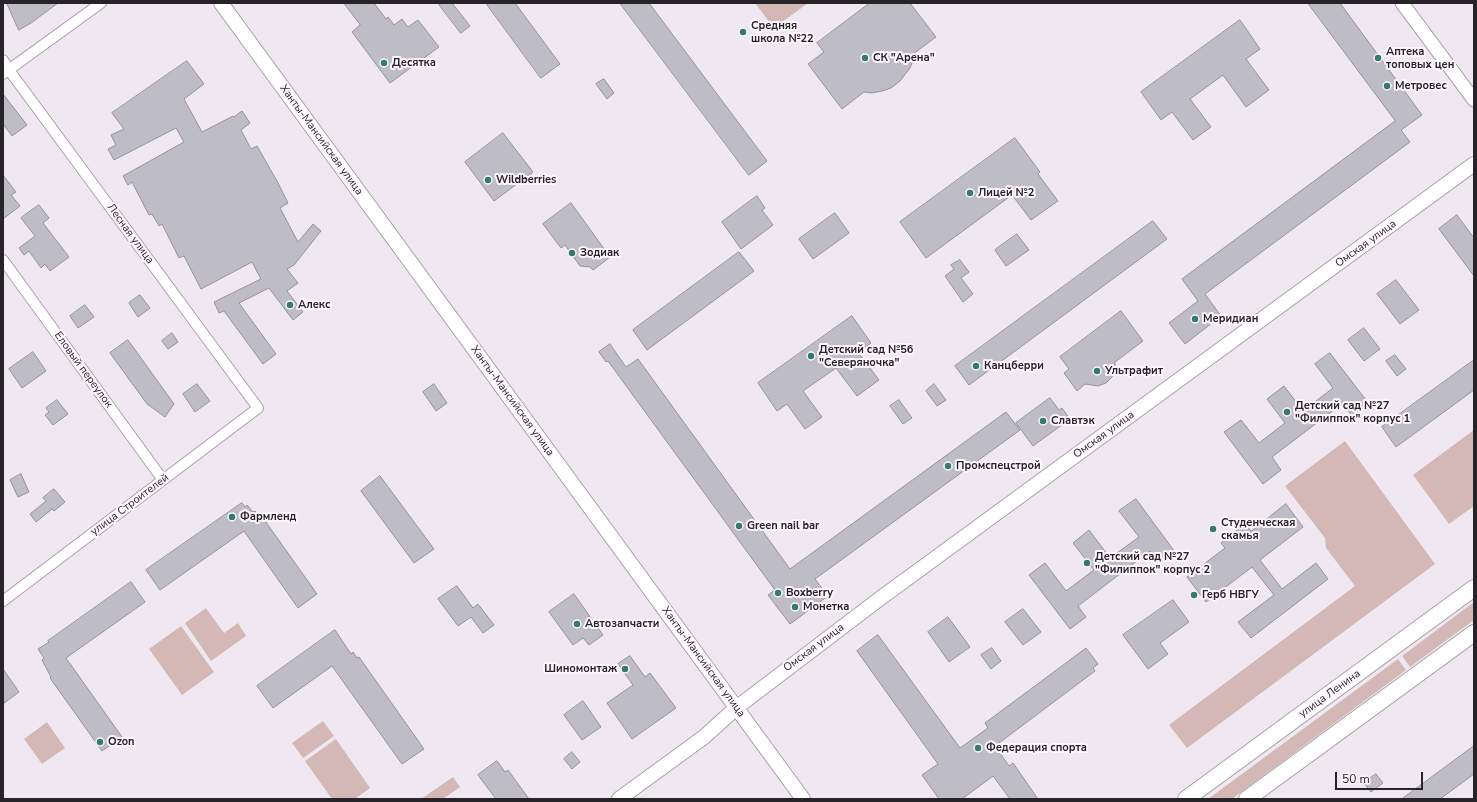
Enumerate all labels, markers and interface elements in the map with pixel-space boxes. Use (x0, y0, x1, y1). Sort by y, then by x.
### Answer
place label: Средняя школа №22 (751, 19, 814, 45)
marker: Средняя школа №22 (738, 27, 748, 37)
place label: Аптека топовых цен (1386, 45, 1454, 71)
place label: СК "Арена" (873, 51, 935, 65)
marker: СК "Арена" (860, 53, 870, 63)
marker: Аптека топовых цен (1373, 53, 1383, 63)
place label: Десятка (392, 56, 436, 70)
marker: Десятка (379, 58, 389, 68)
place label: Метровес (1395, 79, 1447, 93)
marker: Метровес (1382, 81, 1392, 91)
street label: Ханты-Мансийская улица (276, 82, 366, 198)
place label: Wildberries (496, 173, 556, 187)
marker: Wildberries (483, 175, 493, 185)
place label: Лицей №2 (978, 186, 1034, 200)
marker: Лицей №2 (965, 188, 975, 198)
street label: Лесная улица (104, 201, 156, 267)
street label: Омская улица (1333, 217, 1399, 271)
place label: Зодиак (580, 246, 619, 260)
marker: Зодиак (567, 248, 577, 258)
place label: Алекс (298, 298, 330, 312)
marker: Алекс (285, 300, 295, 310)
place label: Меридиан (1203, 312, 1258, 326)
marker: Меридиан (1190, 314, 1200, 324)
street label: Еловый переулок (51, 329, 115, 411)
street label: Ханты-Мансийская улица (467, 343, 557, 459)
place label: Детский сад №56 "Северяночка" (819, 343, 913, 369)
marker: Детский сад №56 "Северяночка" (806, 351, 816, 361)
place label: Канцберри (984, 359, 1044, 373)
marker: Канцберри (971, 361, 981, 371)
place label: Ультрафит (1105, 364, 1163, 378)
marker: Ультрафит (1092, 366, 1102, 376)
place label: Детский сад №27 "Филиппок" корпус 1 (1295, 399, 1410, 425)
marker: Детский сад №27 "Филиппок" корпус 1 (1282, 407, 1292, 417)
street label: Омская улица (1071, 408, 1137, 462)
place label: Славтэк (1051, 414, 1095, 428)
marker: Славтэк (1038, 416, 1048, 426)
place label: Промспецстрой (956, 459, 1041, 473)
marker: Промспецстрой (943, 461, 953, 471)
street label: улица Строителей (88, 471, 172, 539)
place label: Фармленд (240, 510, 296, 524)
marker: Фармленд (227, 512, 237, 522)
place label: Студенческая скамья (1221, 516, 1295, 542)
place label: Green nail bar (747, 519, 819, 533)
marker: Green nail bar (734, 521, 744, 531)
marker: Студенческая скамья (1208, 524, 1218, 534)
place label: Детский сад №27 "Филиппок" корпус 2 (1095, 550, 1210, 576)
marker: Детский сад №27 "Филиппок" корпус 2 (1082, 558, 1092, 568)
place label: Boxberry (786, 586, 833, 600)
marker: Boxberry (773, 588, 783, 598)
place label: Герб НВГУ (1202, 588, 1259, 602)
marker: Герб НВГУ (1189, 590, 1199, 600)
place label: Монетка (803, 600, 849, 614)
marker: Монетка (790, 602, 800, 612)
street label: Ханты-Мансийская улица (658, 604, 748, 720)
place label: Автозапчасти (585, 617, 659, 631)
marker: Автозапчасти (572, 619, 582, 629)
street label: Омская улица (781, 621, 847, 675)
place label: Шиномонтаж (544, 662, 617, 676)
marker: Шиномонтаж (620, 664, 630, 674)
street label: улица Ленина (1297, 667, 1363, 721)
place label: Ozon (108, 735, 135, 749)
marker: Ozon (95, 737, 105, 747)
place label: Федерация спорта (986, 741, 1087, 755)
marker: Федерация спорта (973, 743, 983, 753)
scale bar (1337, 764, 1425, 790)
text: 50 m (1342, 771, 1370, 787)

